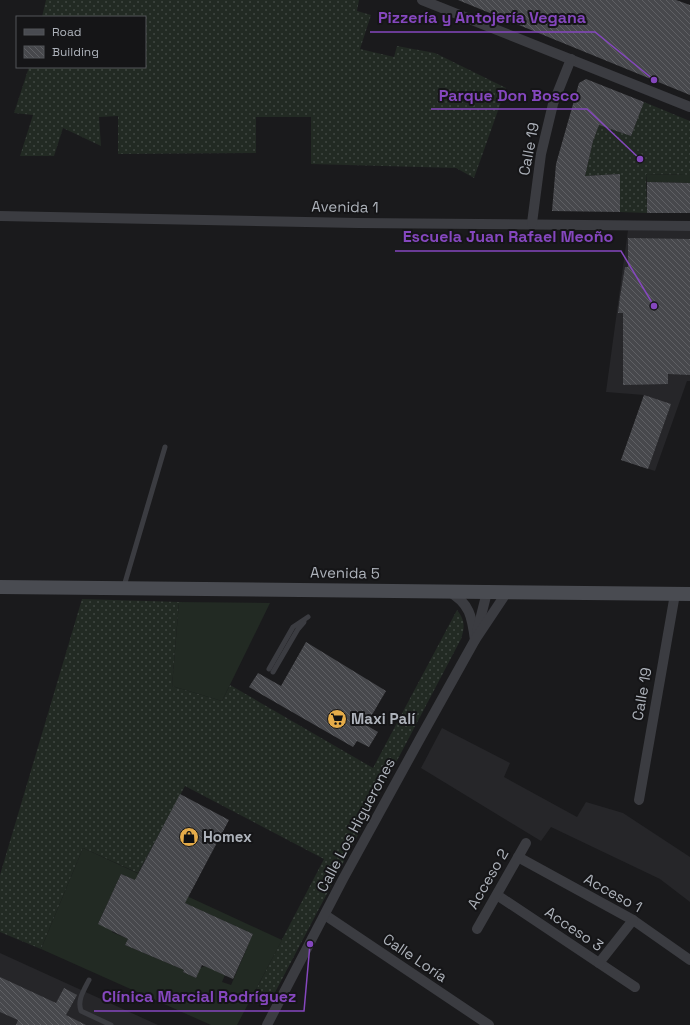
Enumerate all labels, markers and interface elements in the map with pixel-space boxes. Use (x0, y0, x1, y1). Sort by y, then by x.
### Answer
callout: Pizzería y Antojería Vegana (370, 4, 595, 32)
text: Pizzería y Antojería Vegana (378, 7, 586, 28)
legend (16, 16, 146, 68)
text: Road (52, 24, 81, 40)
text: Building (52, 44, 99, 60)
callout: Parque Don Bosco (431, 81, 587, 109)
text: Parque Don Bosco (439, 85, 579, 106)
street label: Calle 19 (514, 121, 543, 177)
street label: Avenida 1 (311, 196, 379, 217)
callout: Escuela Juan Rafael Meoño (395, 223, 621, 251)
text: Escuela Juan Rafael Meoño (403, 226, 613, 247)
street label: Avenida 5 (310, 562, 380, 583)
street label: Calle 19 (627, 666, 656, 722)
supermarket icon: Maxi Palí (326, 708, 348, 730)
place label: Maxi Palí (351, 709, 416, 728)
street label: Calle Los Higuerones (312, 754, 399, 895)
shop icon: Homex (178, 826, 200, 848)
place label: Homex (203, 827, 252, 846)
street label: Acceso 2 (463, 845, 512, 912)
street label: Acceso 1 (581, 869, 646, 916)
street label: Acceso 3 (541, 902, 607, 955)
street label: Calle Loría (379, 929, 451, 986)
callout: Clínica Marcial Rodríguez (94, 983, 304, 1011)
text: Clínica Marcial Rodríguez (102, 986, 296, 1007)

